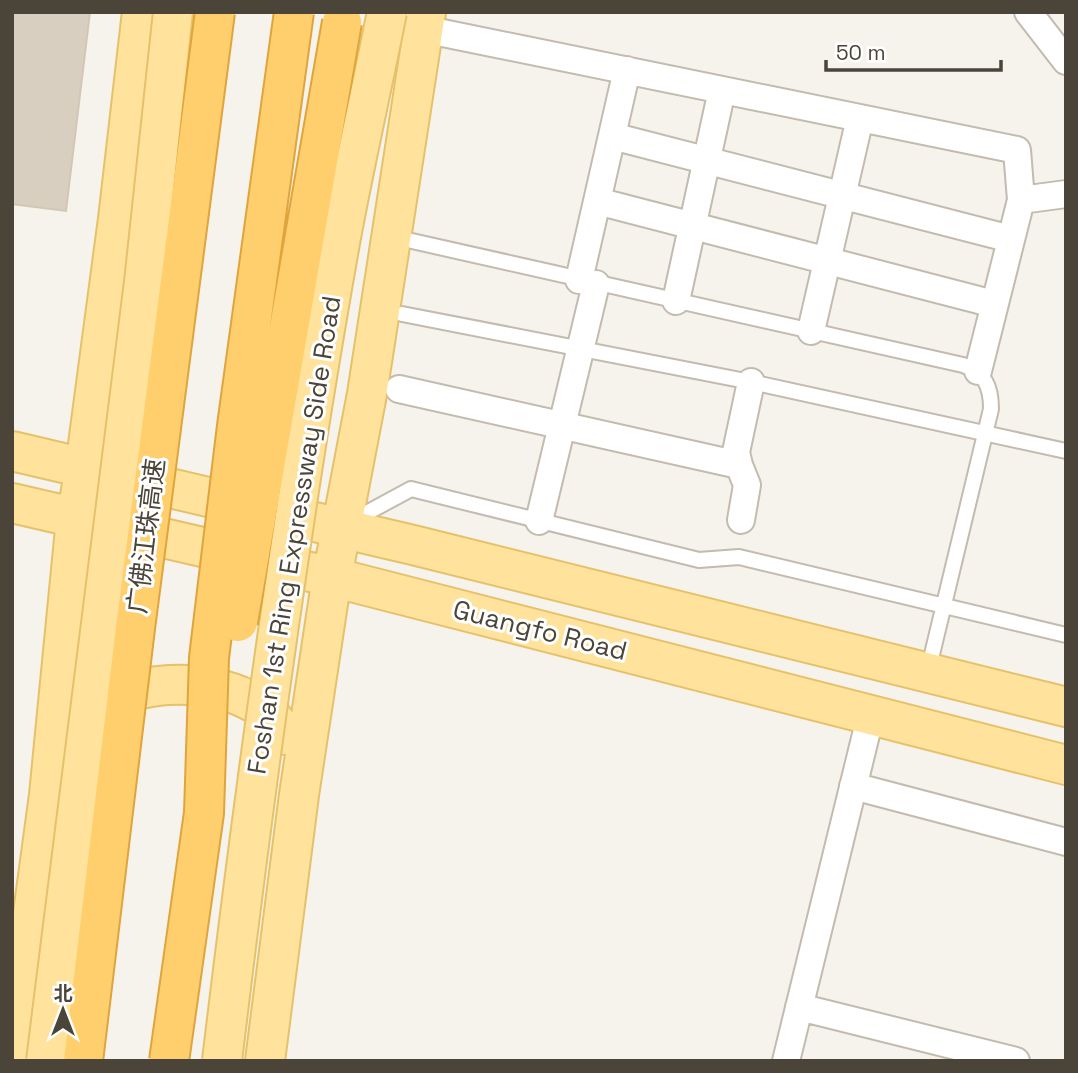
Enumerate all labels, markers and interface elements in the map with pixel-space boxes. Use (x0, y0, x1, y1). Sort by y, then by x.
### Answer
scale bar (826, 28, 1001, 72)
text: 50 m (836, 39, 886, 66)
street label: Foshan 1st Ring Expressway Side Road (239, 294, 349, 776)
street label: 广佛江珠高速 (120, 457, 172, 615)
street label: Guangfo Road (449, 592, 631, 668)
north arrow (28, 975, 98, 1045)
text: 北 (53, 981, 73, 1006)

